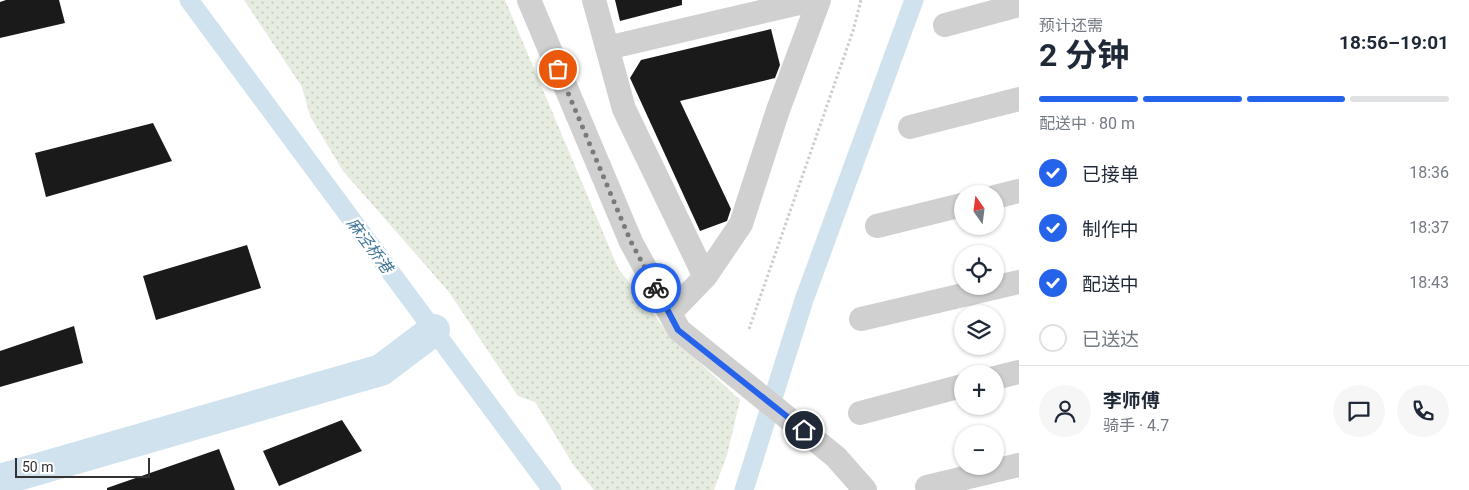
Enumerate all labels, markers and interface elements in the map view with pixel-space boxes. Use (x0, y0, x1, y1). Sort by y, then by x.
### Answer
text: 预计还需 (1039, 16, 1103, 35)
text: 18:56–19:01 (1339, 31, 1449, 54)
text: 2 分钟 (1039, 36, 1129, 74)
pin (537, 48, 579, 90)
icon: bag (544, 55, 572, 83)
text: 配送中 · 80 m (1039, 114, 1135, 133)
icon: check (1039, 159, 1067, 187)
text: 已接单 (1082, 163, 1139, 186)
text: 18:36 (1409, 163, 1449, 182)
north arrow (954, 185, 1004, 235)
map controls (954, 185, 1004, 475)
water label: 麻泾桥港 (343, 214, 398, 278)
icon: check (1039, 214, 1067, 242)
text: 制作中 (1082, 218, 1139, 241)
text: 18:37 (1409, 218, 1449, 237)
button: locate (954, 245, 1004, 295)
courier (631, 263, 681, 313)
icon: check (1039, 269, 1067, 297)
text: 配送中 (1082, 273, 1139, 296)
text: 18:43 (1409, 273, 1449, 292)
icon: bike (642, 274, 670, 302)
button: layers (954, 305, 1004, 355)
text: 已送达 (1082, 328, 1139, 351)
button: + (954, 365, 1004, 415)
button: person (1039, 385, 1091, 437)
button: chat (1333, 385, 1385, 437)
button: phone (1397, 385, 1449, 437)
text: 李师傅 (1103, 389, 1160, 412)
pin (783, 409, 825, 451)
icon: home (790, 416, 818, 444)
text: 骑手 · 4.7 (1103, 416, 1169, 435)
button: − (954, 425, 1004, 475)
scale bar (15, 455, 150, 478)
text: 50 m (22, 459, 54, 475)

